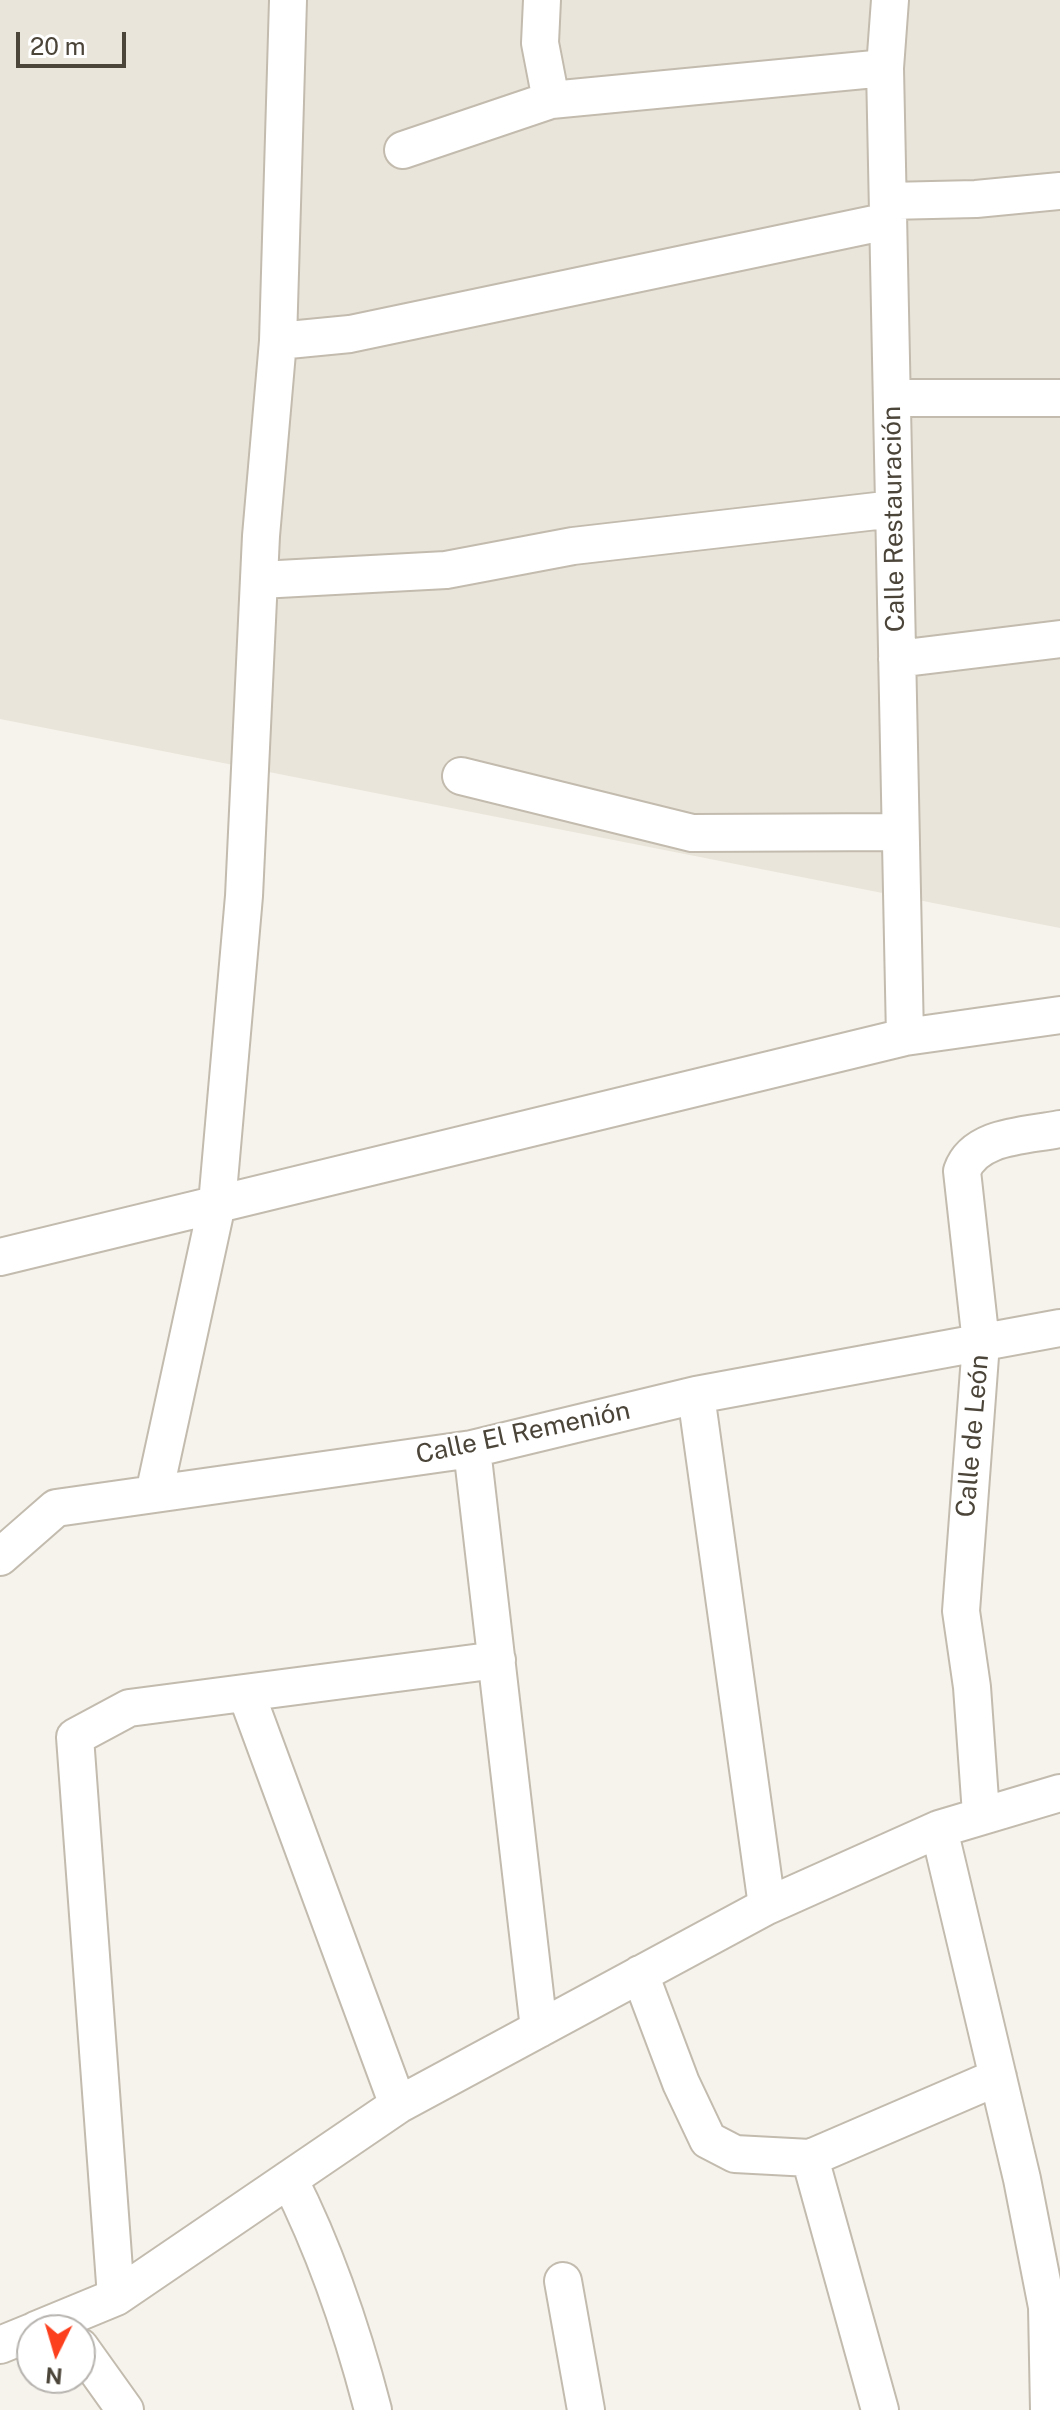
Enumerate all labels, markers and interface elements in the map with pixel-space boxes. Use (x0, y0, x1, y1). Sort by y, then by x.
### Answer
scale bar (20, 16, 130, 66)
text: 20 m (30, 32, 86, 60)
street label: Calle Restauración (876, 406, 912, 632)
street label: Calle de León (950, 1353, 996, 1519)
street label: Calle El Remenión (413, 1395, 633, 1471)
north arrow (16, 2314, 96, 2394)
text: N (44, 2362, 64, 2390)

